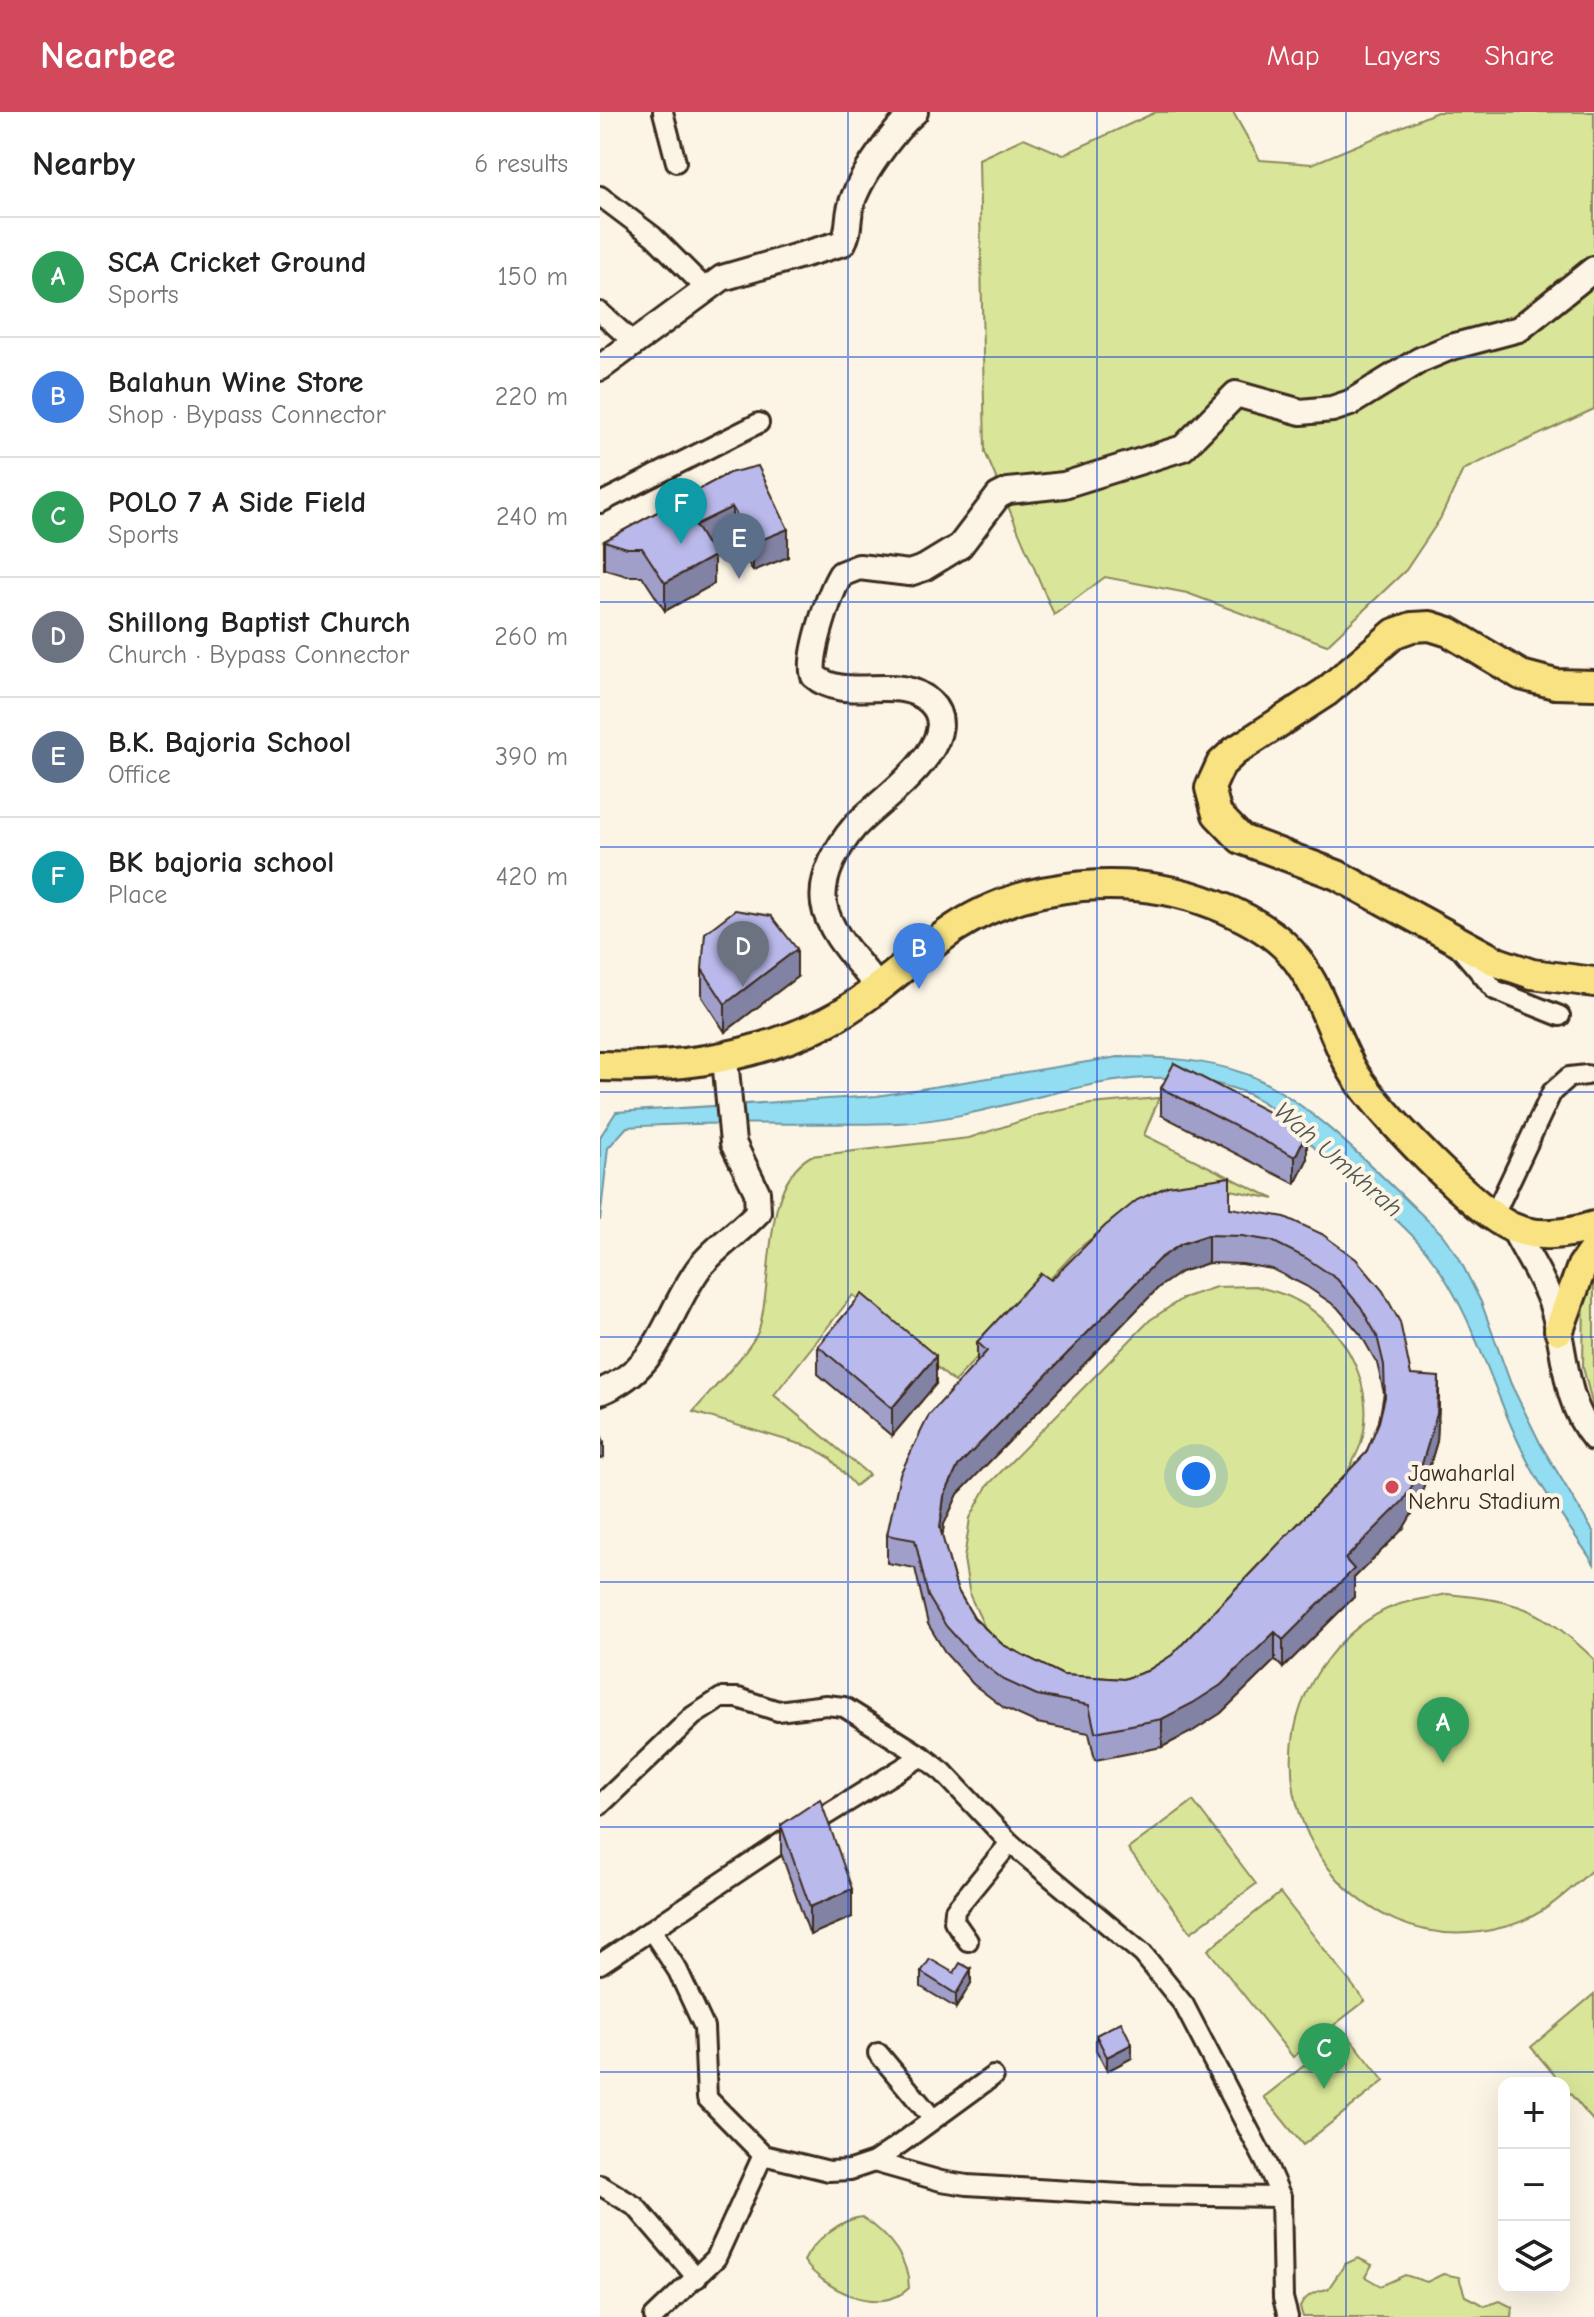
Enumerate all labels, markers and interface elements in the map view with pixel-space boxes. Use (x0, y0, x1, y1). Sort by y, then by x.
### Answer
text: Nearbee (40, 34, 175, 78)
text: Map (1267, 40, 1320, 72)
text: Layers (1364, 40, 1440, 72)
text: Share (1484, 40, 1554, 72)
text: Nearby (32, 144, 135, 184)
text: 6 results (474, 149, 568, 179)
text: SCA Cricket Ground (108, 245, 366, 280)
text: A (51, 262, 65, 292)
text: 150 m (498, 262, 568, 292)
text: Sports (108, 280, 179, 310)
text: Balahun Wine Store (108, 365, 364, 400)
text: B (50, 382, 66, 412)
text: 220 m (495, 382, 568, 412)
text: Shop · Bypass Connector (108, 400, 386, 430)
pin: F (655, 478, 707, 544)
text: POLO 7 A Side Field (108, 485, 366, 520)
text: C (50, 502, 66, 532)
text: 240 m (496, 502, 568, 532)
pin: E (713, 513, 765, 579)
text: Sports (108, 520, 179, 550)
text: Shillong Baptist Church (108, 605, 411, 640)
text: D (50, 622, 66, 652)
text: 260 m (494, 622, 568, 652)
text: Church · Bypass Connector (108, 640, 409, 670)
text: B.K. Bajoria School (108, 725, 351, 760)
text: E (50, 742, 66, 772)
text: 390 m (495, 742, 568, 772)
text: Office (108, 760, 171, 790)
text: BK bajoria school (108, 845, 334, 880)
text: F (50, 862, 66, 892)
text: 420 m (496, 862, 568, 892)
text: Place (108, 880, 167, 910)
pin: D (717, 921, 769, 987)
pin: B (893, 923, 945, 989)
water label: Wah Umkhrah (1268, 1096, 1408, 1224)
your location (1176, 1456, 1216, 1496)
place label: Jawaharlal Nehru Stadium (1408, 1459, 1561, 1515)
marker: Jawaharlal Nehru Stadium (1383, 1478, 1401, 1496)
pin: A (1417, 1697, 1469, 1763)
pin: C (1298, 2023, 1350, 2089)
map controls (1498, 2077, 1570, 2293)
button: + (1498, 2077, 1570, 2149)
button: − (1498, 2149, 1570, 2221)
button: layers (1498, 2221, 1570, 2293)

